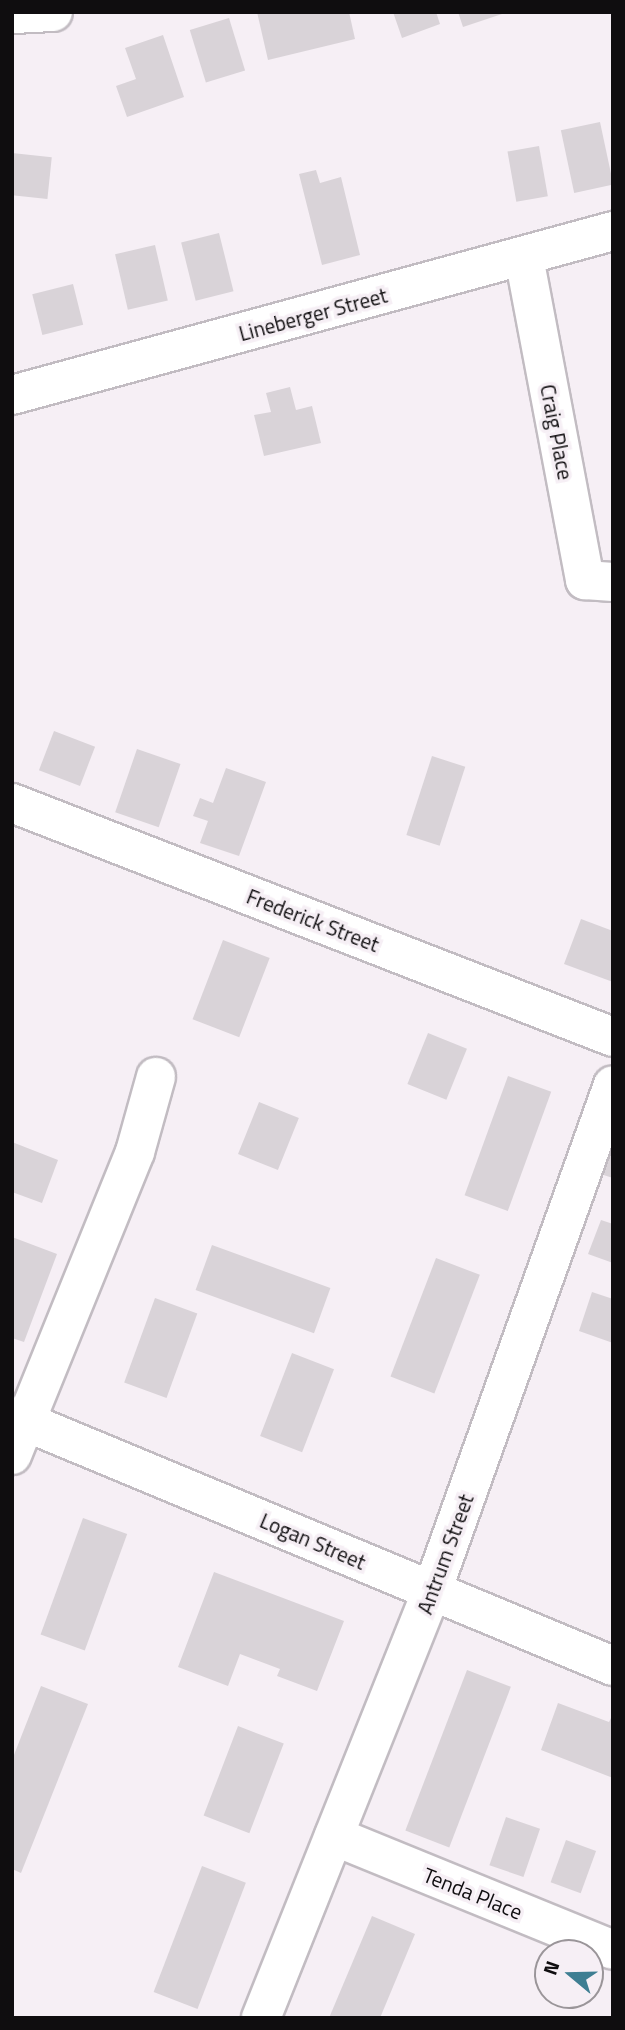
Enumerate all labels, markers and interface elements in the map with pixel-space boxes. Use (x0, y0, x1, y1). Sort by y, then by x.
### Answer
street label: Lineberger Street (236, 282, 390, 346)
street label: Craig Place (535, 382, 579, 482)
street label: Frederick Street (243, 883, 383, 957)
street label: Antrum Street (412, 1491, 478, 1617)
street label: Logan Street (256, 1507, 370, 1575)
street label: Tenda Place (420, 1862, 526, 1924)
north arrow (534, 1939, 604, 2009)
text: N (535, 1957, 566, 1979)

